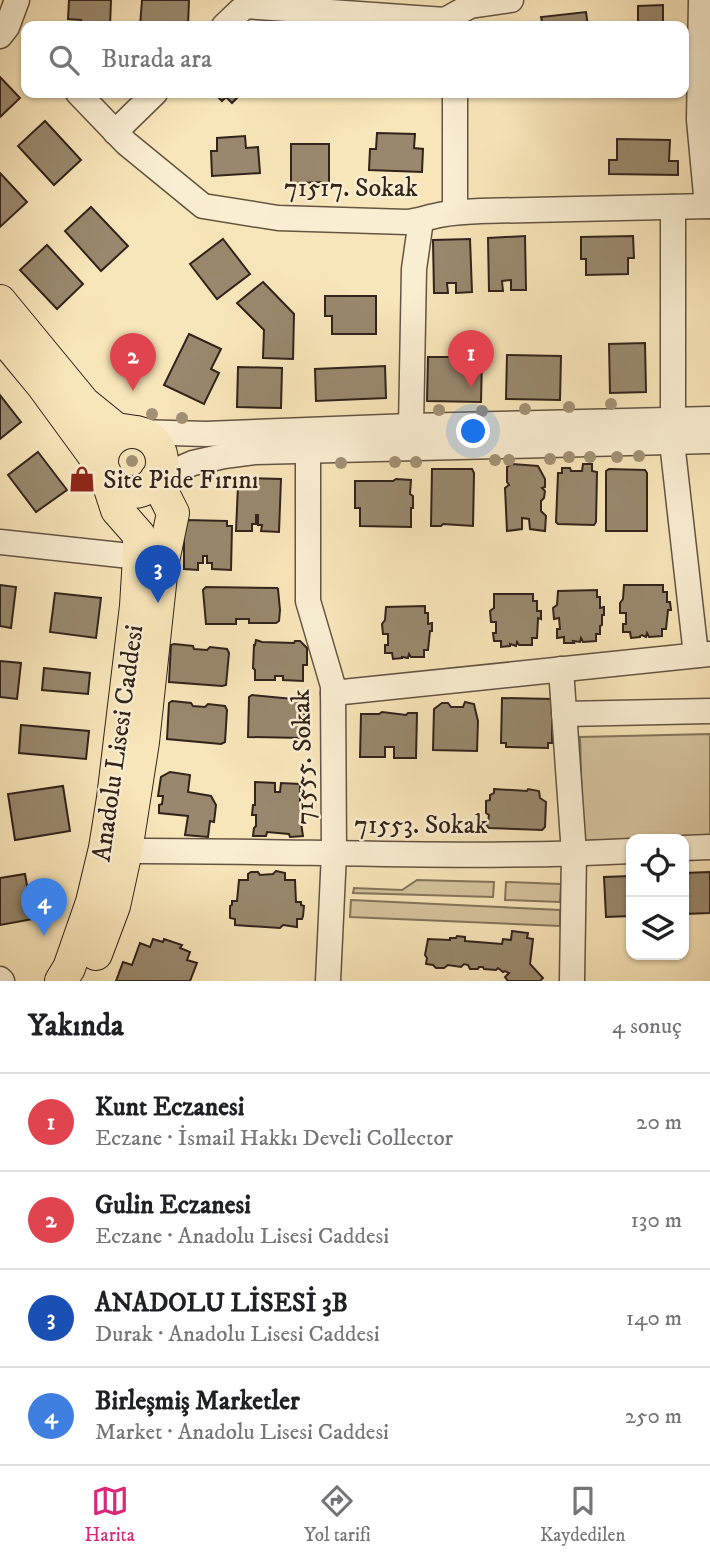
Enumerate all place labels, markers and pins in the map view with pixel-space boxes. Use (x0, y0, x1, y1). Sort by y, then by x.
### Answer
pin: 1 (448, 330, 494, 388)
pin: 2 (110, 333, 156, 391)
shop icon: Site Pide Fırını (67, 464, 97, 494)
place label: Site Pide Fırını (103, 464, 258, 497)
pin: 3 (135, 545, 181, 603)
pin: 4 (21, 878, 67, 936)

